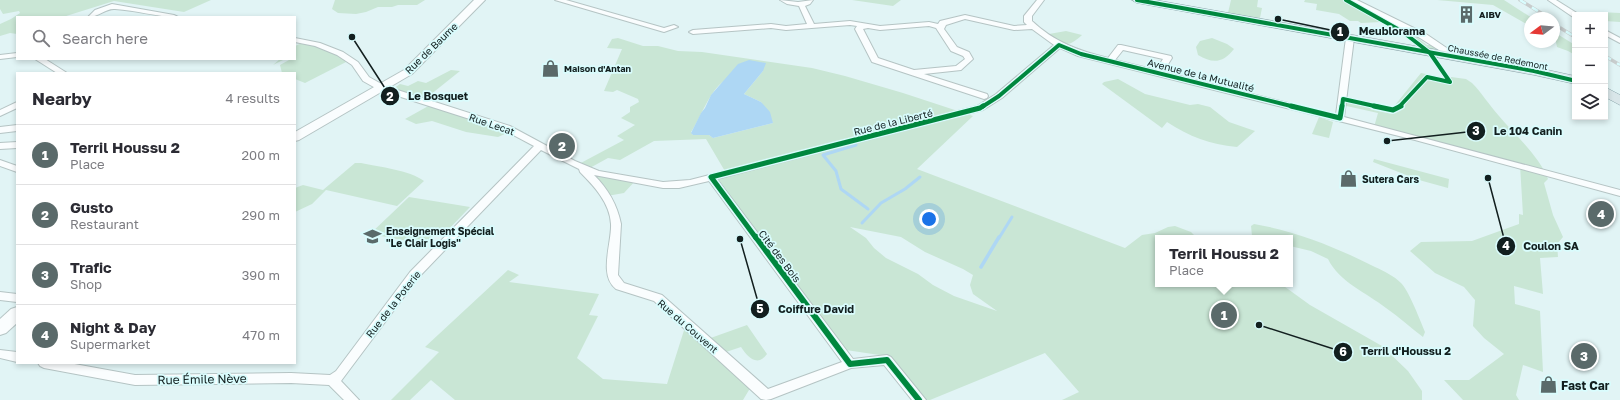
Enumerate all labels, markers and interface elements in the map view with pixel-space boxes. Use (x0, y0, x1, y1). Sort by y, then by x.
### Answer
building icon: AIBV (1456, 4, 1476, 24)
place label: AIBV (1479, 9, 1502, 20)
north arrow (1524, 12, 1560, 48)
map controls (1572, 12, 1608, 120)
button: + (1572, 12, 1608, 48)
search box (16, 16, 296, 60)
street label: Rue de Baume (402, 20, 460, 76)
callout: Meublorama (1330, 20, 1433, 43)
text: 1 (1337, 24, 1343, 39)
text: Meublorama (1359, 24, 1425, 37)
icon: search (30, 27, 52, 49)
text: Search here (62, 29, 148, 47)
street label: Chaussée de Redemont (1447, 42, 1549, 72)
button: − (1572, 48, 1608, 84)
street label: Avenue de la Mutualité (1146, 56, 1256, 94)
shop icon: Maison d'Antan (541, 58, 561, 78)
place label: Maison d'Antan (564, 63, 632, 74)
button: layers (1572, 84, 1608, 120)
callout: Le Bosquet (380, 85, 476, 108)
text: Nearby (32, 88, 92, 109)
text: 2 (386, 89, 394, 104)
text: Le Bosquet (408, 89, 469, 102)
text: 4 results (226, 90, 280, 106)
street label: Rue de la Liberté (852, 106, 934, 138)
street label: Rue Lecat (468, 111, 516, 137)
callout: Le 104 Canin (1466, 119, 1570, 142)
text: 3 (1472, 123, 1480, 138)
text: Le 104 Canin (1494, 124, 1563, 137)
pin: 2 (549, 131, 575, 161)
text: Terril Houssu 2 (70, 138, 180, 156)
text: 1 (42, 147, 48, 163)
text: 200 m (242, 147, 280, 163)
text: Place (70, 156, 105, 172)
shop icon: Sutera Cars (1339, 169, 1359, 189)
place label: Sutera Cars (1362, 173, 1419, 185)
text: Gusto (70, 198, 113, 216)
pin: 4 (1588, 199, 1614, 229)
text: 2 (41, 207, 49, 223)
text: 290 m (242, 207, 280, 223)
your location (919, 209, 939, 229)
text: Restaurant (70, 216, 139, 232)
place label: Enseignement Spécial "Le Clair Logis" (386, 225, 495, 249)
school or university icon: Enseignement Spécial "Le Clair Logis" (363, 227, 383, 247)
street label: Cité des Bois (756, 228, 804, 284)
callout: Coulon SA (1496, 234, 1587, 257)
popup (1155, 235, 1293, 287)
text: 4 (1502, 238, 1510, 253)
text: Coulon SA (1523, 239, 1579, 252)
text: Terril Houssu 2 (1169, 244, 1279, 262)
text: Trafic (70, 258, 112, 276)
text: Place (1169, 262, 1204, 278)
text: 3 (41, 267, 49, 283)
text: 390 m (242, 267, 280, 283)
street label: Rue de la Poterie (363, 268, 423, 340)
text: Shop (70, 276, 102, 292)
street label: Rue du Couvent (655, 297, 721, 355)
callout: Coiffure David (750, 297, 862, 320)
pin: 1 (1211, 300, 1237, 330)
text: 5 (756, 301, 764, 316)
text: Coiffure David (778, 302, 854, 315)
text: Night & Day (70, 318, 156, 336)
text: 4 (41, 327, 49, 343)
text: 470 m (242, 327, 280, 343)
text: Supermarket (70, 336, 151, 352)
callout: Terril d'Houssu 2 (1333, 340, 1459, 363)
pin: 3 (1571, 341, 1597, 371)
text: 6 (1339, 344, 1347, 359)
text: Terril d'Houssu 2 (1361, 344, 1451, 357)
street label: Rue Émile Nève (157, 371, 247, 387)
shop icon: Fast Car (1538, 375, 1558, 395)
place label: Fast Car (1561, 378, 1610, 393)

